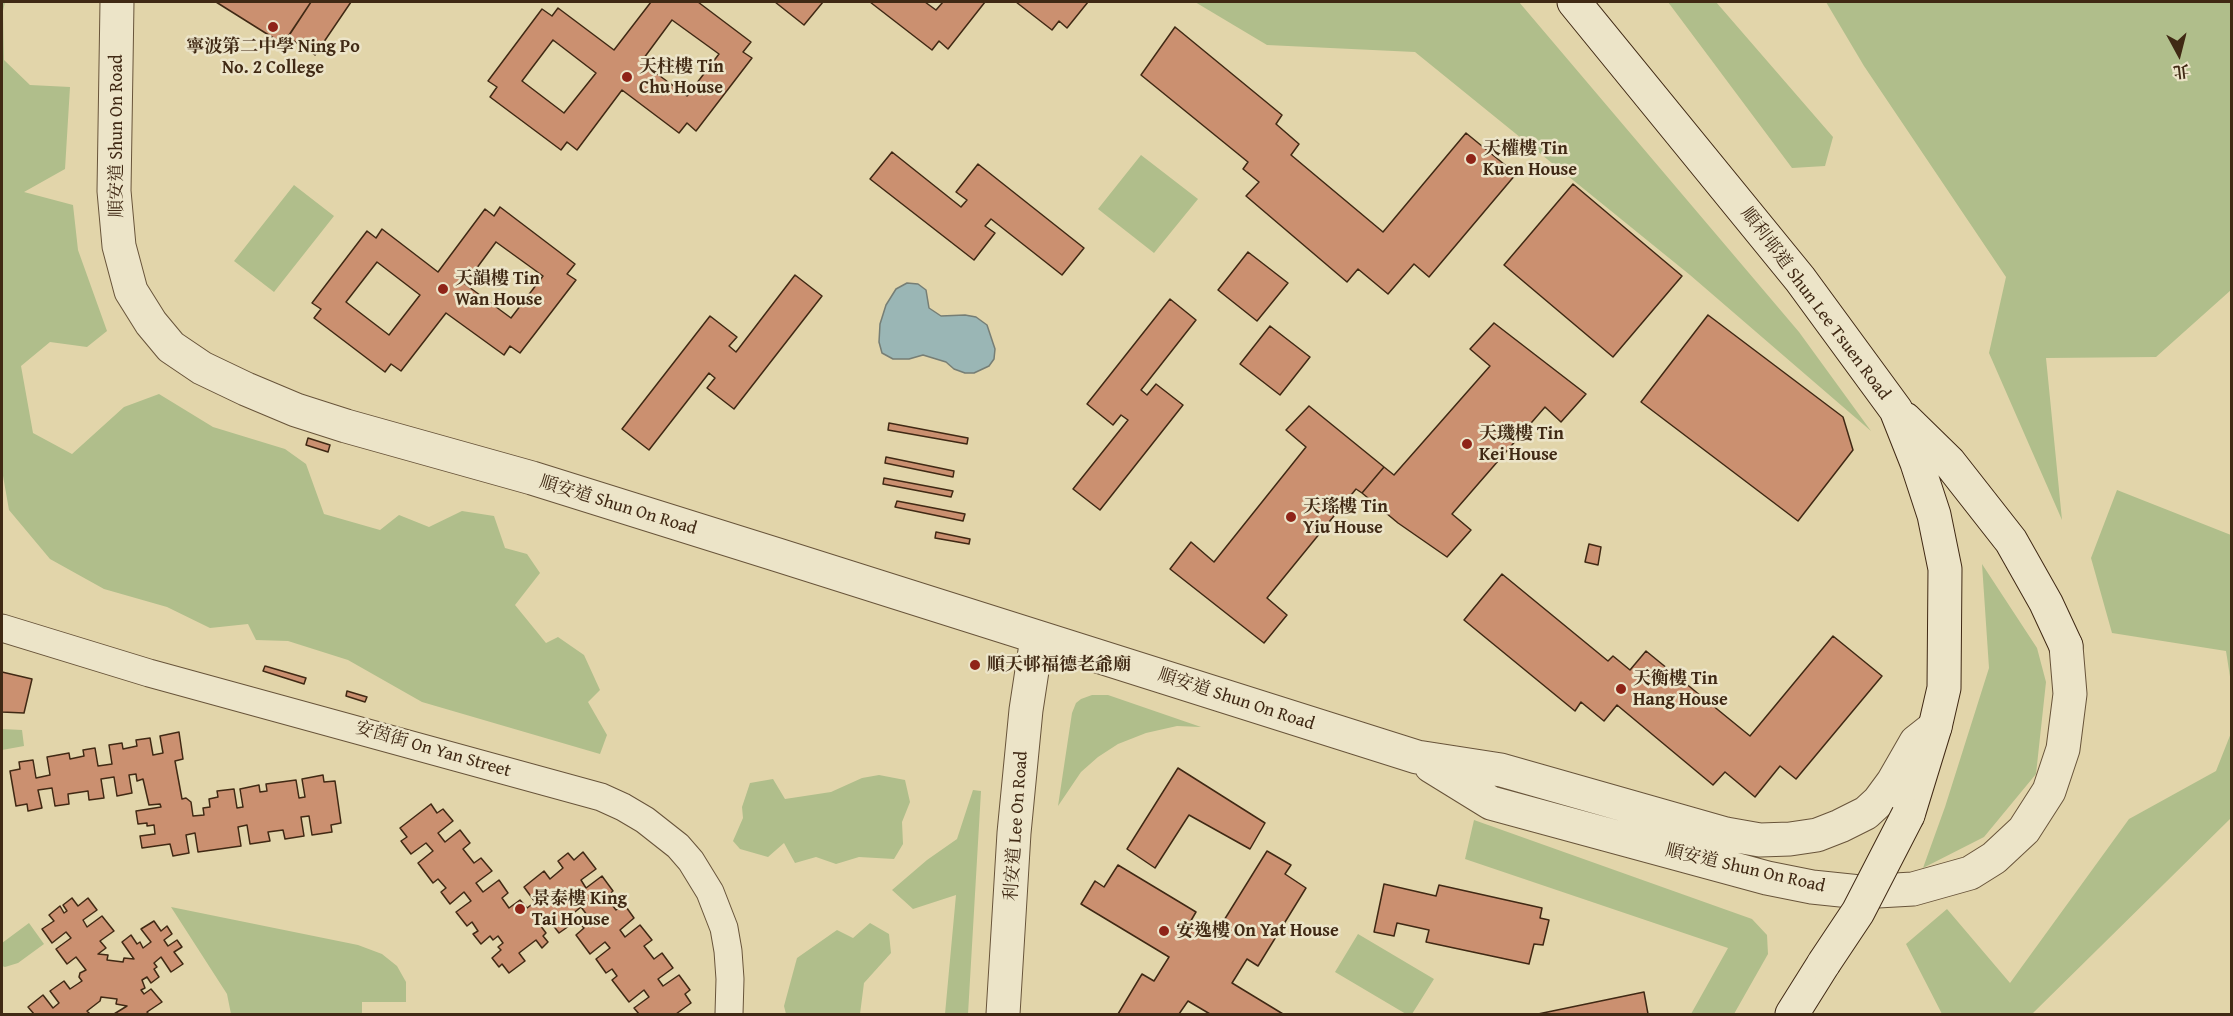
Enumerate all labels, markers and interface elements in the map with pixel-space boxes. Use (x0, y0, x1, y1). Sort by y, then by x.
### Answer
marker: 寧波第二中學 Ning Po No. 2 College (266, 20, 280, 34)
north arrow (2149, 24, 2209, 84)
place label: 寧波第二中學 Ning Po No. 2 College (186, 36, 360, 78)
street label: 順安道 Shun On Road (106, 54, 128, 218)
place label: 天柱樓 Tin Chu House (639, 56, 724, 98)
text: 北 (2172, 59, 2191, 85)
marker: 天柱樓 Tin Chu House (620, 70, 634, 84)
place label: 天權樓 Tin Kuen House (1483, 138, 1577, 180)
marker: 天權樓 Tin Kuen House (1464, 152, 1478, 166)
street label: 順利邨道 Shun Lee Tsuen Road (1736, 203, 1894, 405)
place label: 天韻樓 Tin Wan House (455, 268, 542, 310)
marker: 天韻樓 Tin Wan House (436, 282, 450, 296)
place label: 天璣樓 Tin Kei House (1479, 423, 1564, 466)
marker: 天璣樓 Tin Kei House (1460, 437, 1474, 451)
street label: 順安道 Shun On Road (537, 472, 699, 540)
place label: 天瑤樓 Tin Yiu House (1303, 496, 1388, 538)
marker: 天瑤樓 Tin Yiu House (1284, 510, 1298, 524)
place label: 順天邨福德老爺廟 (987, 654, 1131, 676)
marker: 順天邨福德老爺廟 (968, 658, 982, 672)
street label: 順安道 Shun On Road (1155, 664, 1317, 736)
place label: 天衡樓 Tin Hang House (1633, 668, 1728, 710)
marker: 天衡樓 Tin Hang House (1614, 682, 1628, 696)
street label: 安茵街 On Yan Street (353, 717, 513, 783)
street label: 利安道 Lee On Road (1001, 750, 1033, 902)
street label: 順安道 Shun On Road (1663, 840, 1827, 898)
place label: 景泰樓 King Tai House (532, 888, 627, 930)
marker: 景泰樓 King Tai House (513, 902, 527, 916)
place label: 安逸樓 On Yat House (1176, 920, 1339, 942)
marker: 安逸樓 On Yat House (1157, 924, 1171, 938)

